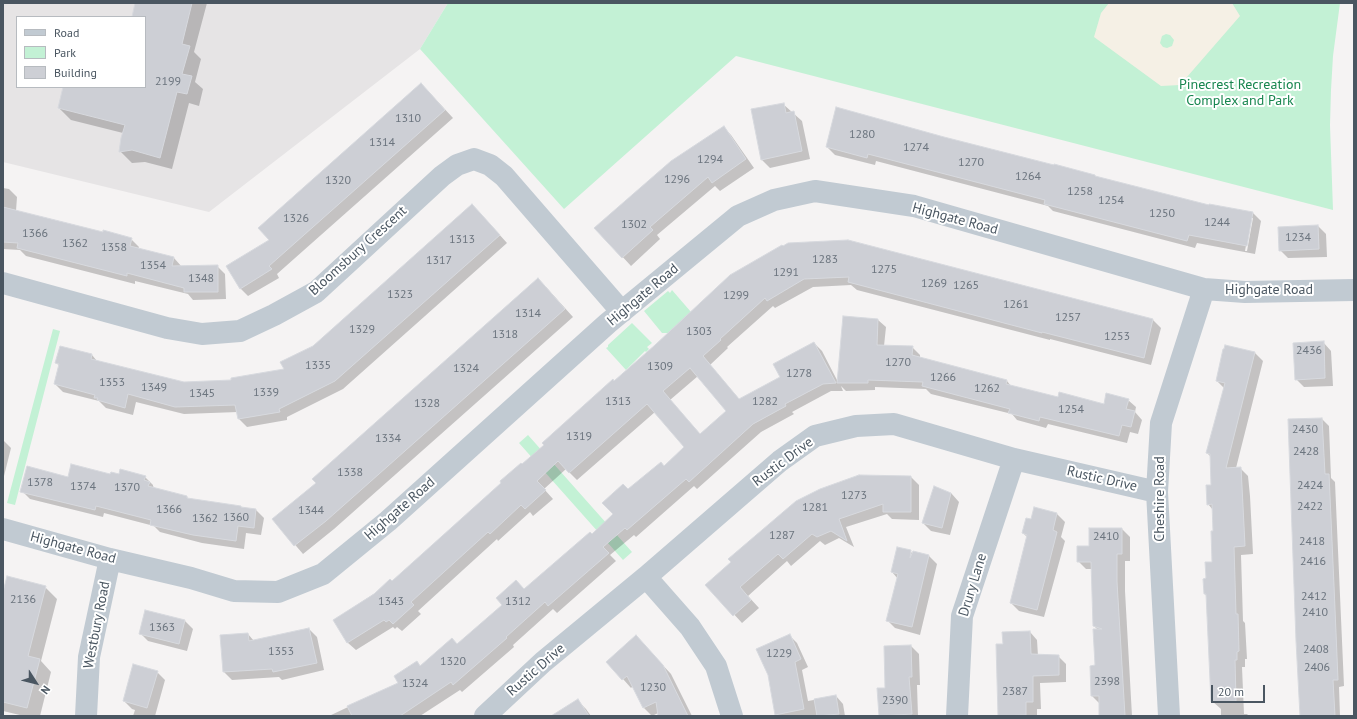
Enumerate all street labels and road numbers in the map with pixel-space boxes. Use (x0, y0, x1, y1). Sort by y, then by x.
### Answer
street label: Highgate Road (910, 200, 1000, 238)
street label: Bloomsbury Crescent (306, 203, 410, 299)
street label: Highgate Road (604, 260, 682, 330)
street label: Highgate Road (1225, 282, 1313, 298)
street label: Rustic Drive (749, 434, 817, 490)
street label: Cheshire Road (1152, 456, 1168, 542)
street label: Rustic Drive (1065, 463, 1139, 495)
street label: Highgate Road (361, 474, 439, 544)
street label: Highgate Road (28, 529, 118, 567)
street label: Drury Lane (955, 551, 991, 619)
street label: Westbury Road (80, 580, 114, 670)
street label: Rustic Drive (503, 640, 569, 700)

